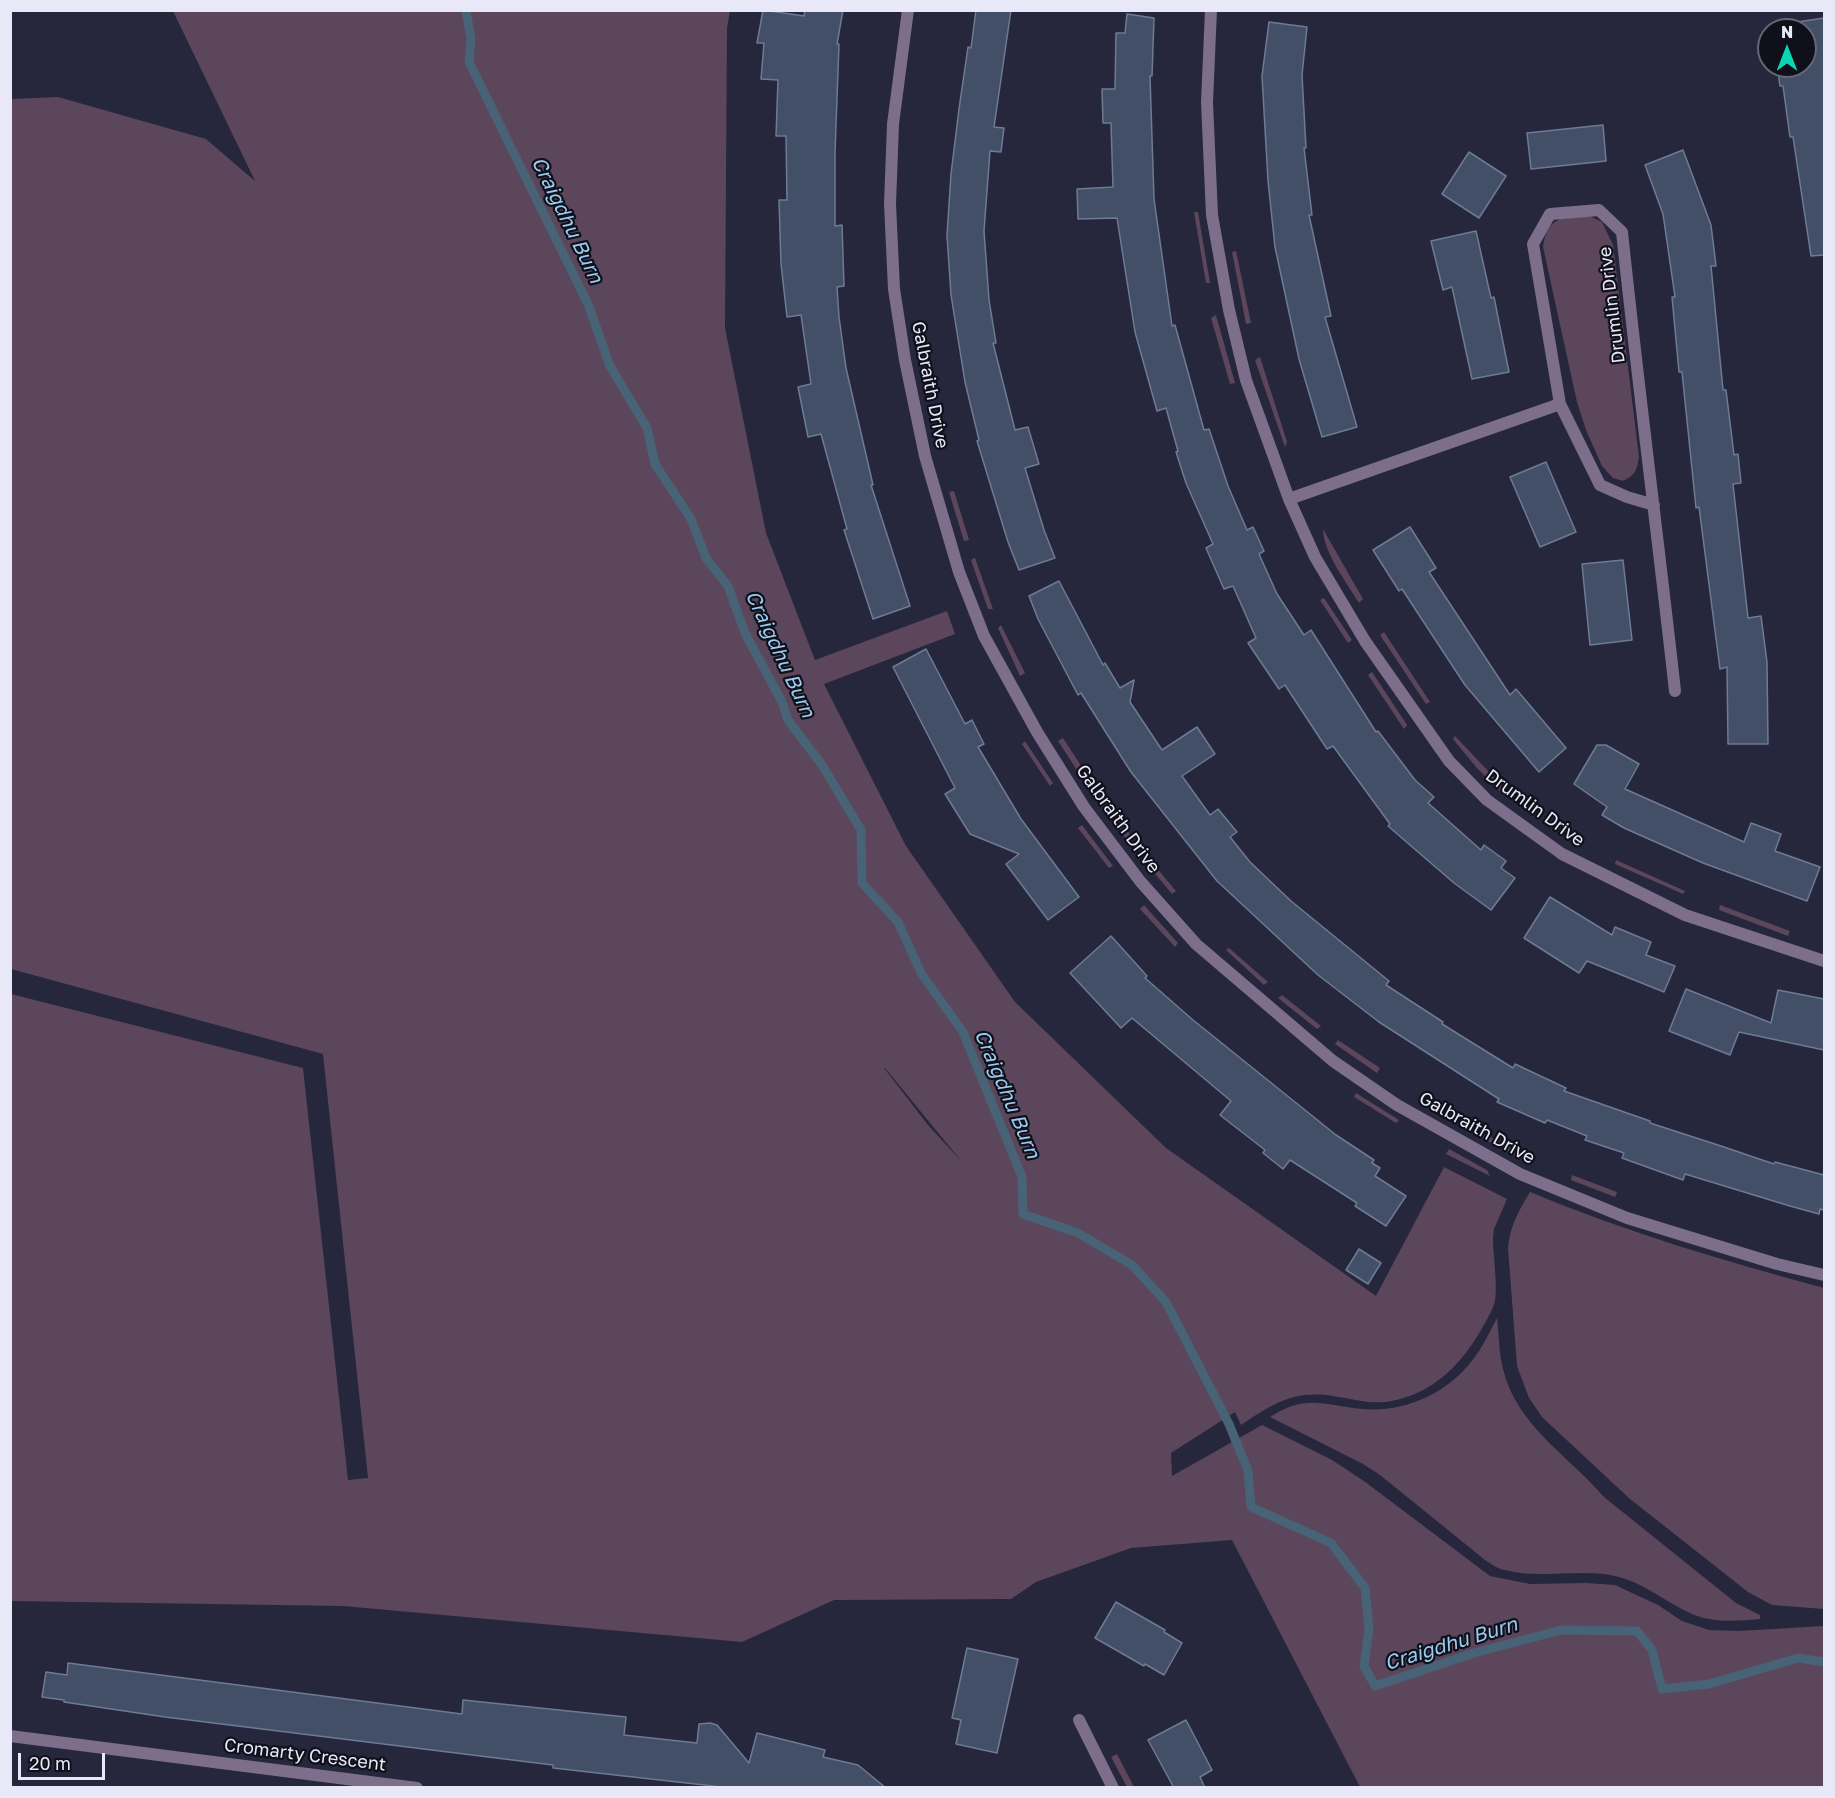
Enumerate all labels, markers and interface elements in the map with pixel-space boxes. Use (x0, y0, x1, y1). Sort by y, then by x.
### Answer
north arrow (1757, 18, 1817, 78)
text: N (1781, 22, 1793, 42)
water label: Craigdhu Burn (526, 153, 608, 287)
street label: Drumlin Drive (1594, 246, 1630, 364)
street label: Galbraith Drive (907, 320, 953, 450)
water label: Craigdhu Burn (740, 587, 820, 721)
street label: Galbraith Drive (1071, 761, 1165, 877)
street label: Drumlin Drive (1481, 765, 1589, 851)
water label: Craigdhu Burn (969, 1026, 1045, 1162)
street label: Galbraith Drive (1415, 1087, 1539, 1169)
water label: Craigdhu Burn (1382, 1612, 1520, 1676)
street label: Cromarty Crescent (223, 1734, 387, 1776)
scale bar (21, 1741, 108, 1779)
text: 20 m (29, 1752, 71, 1774)

